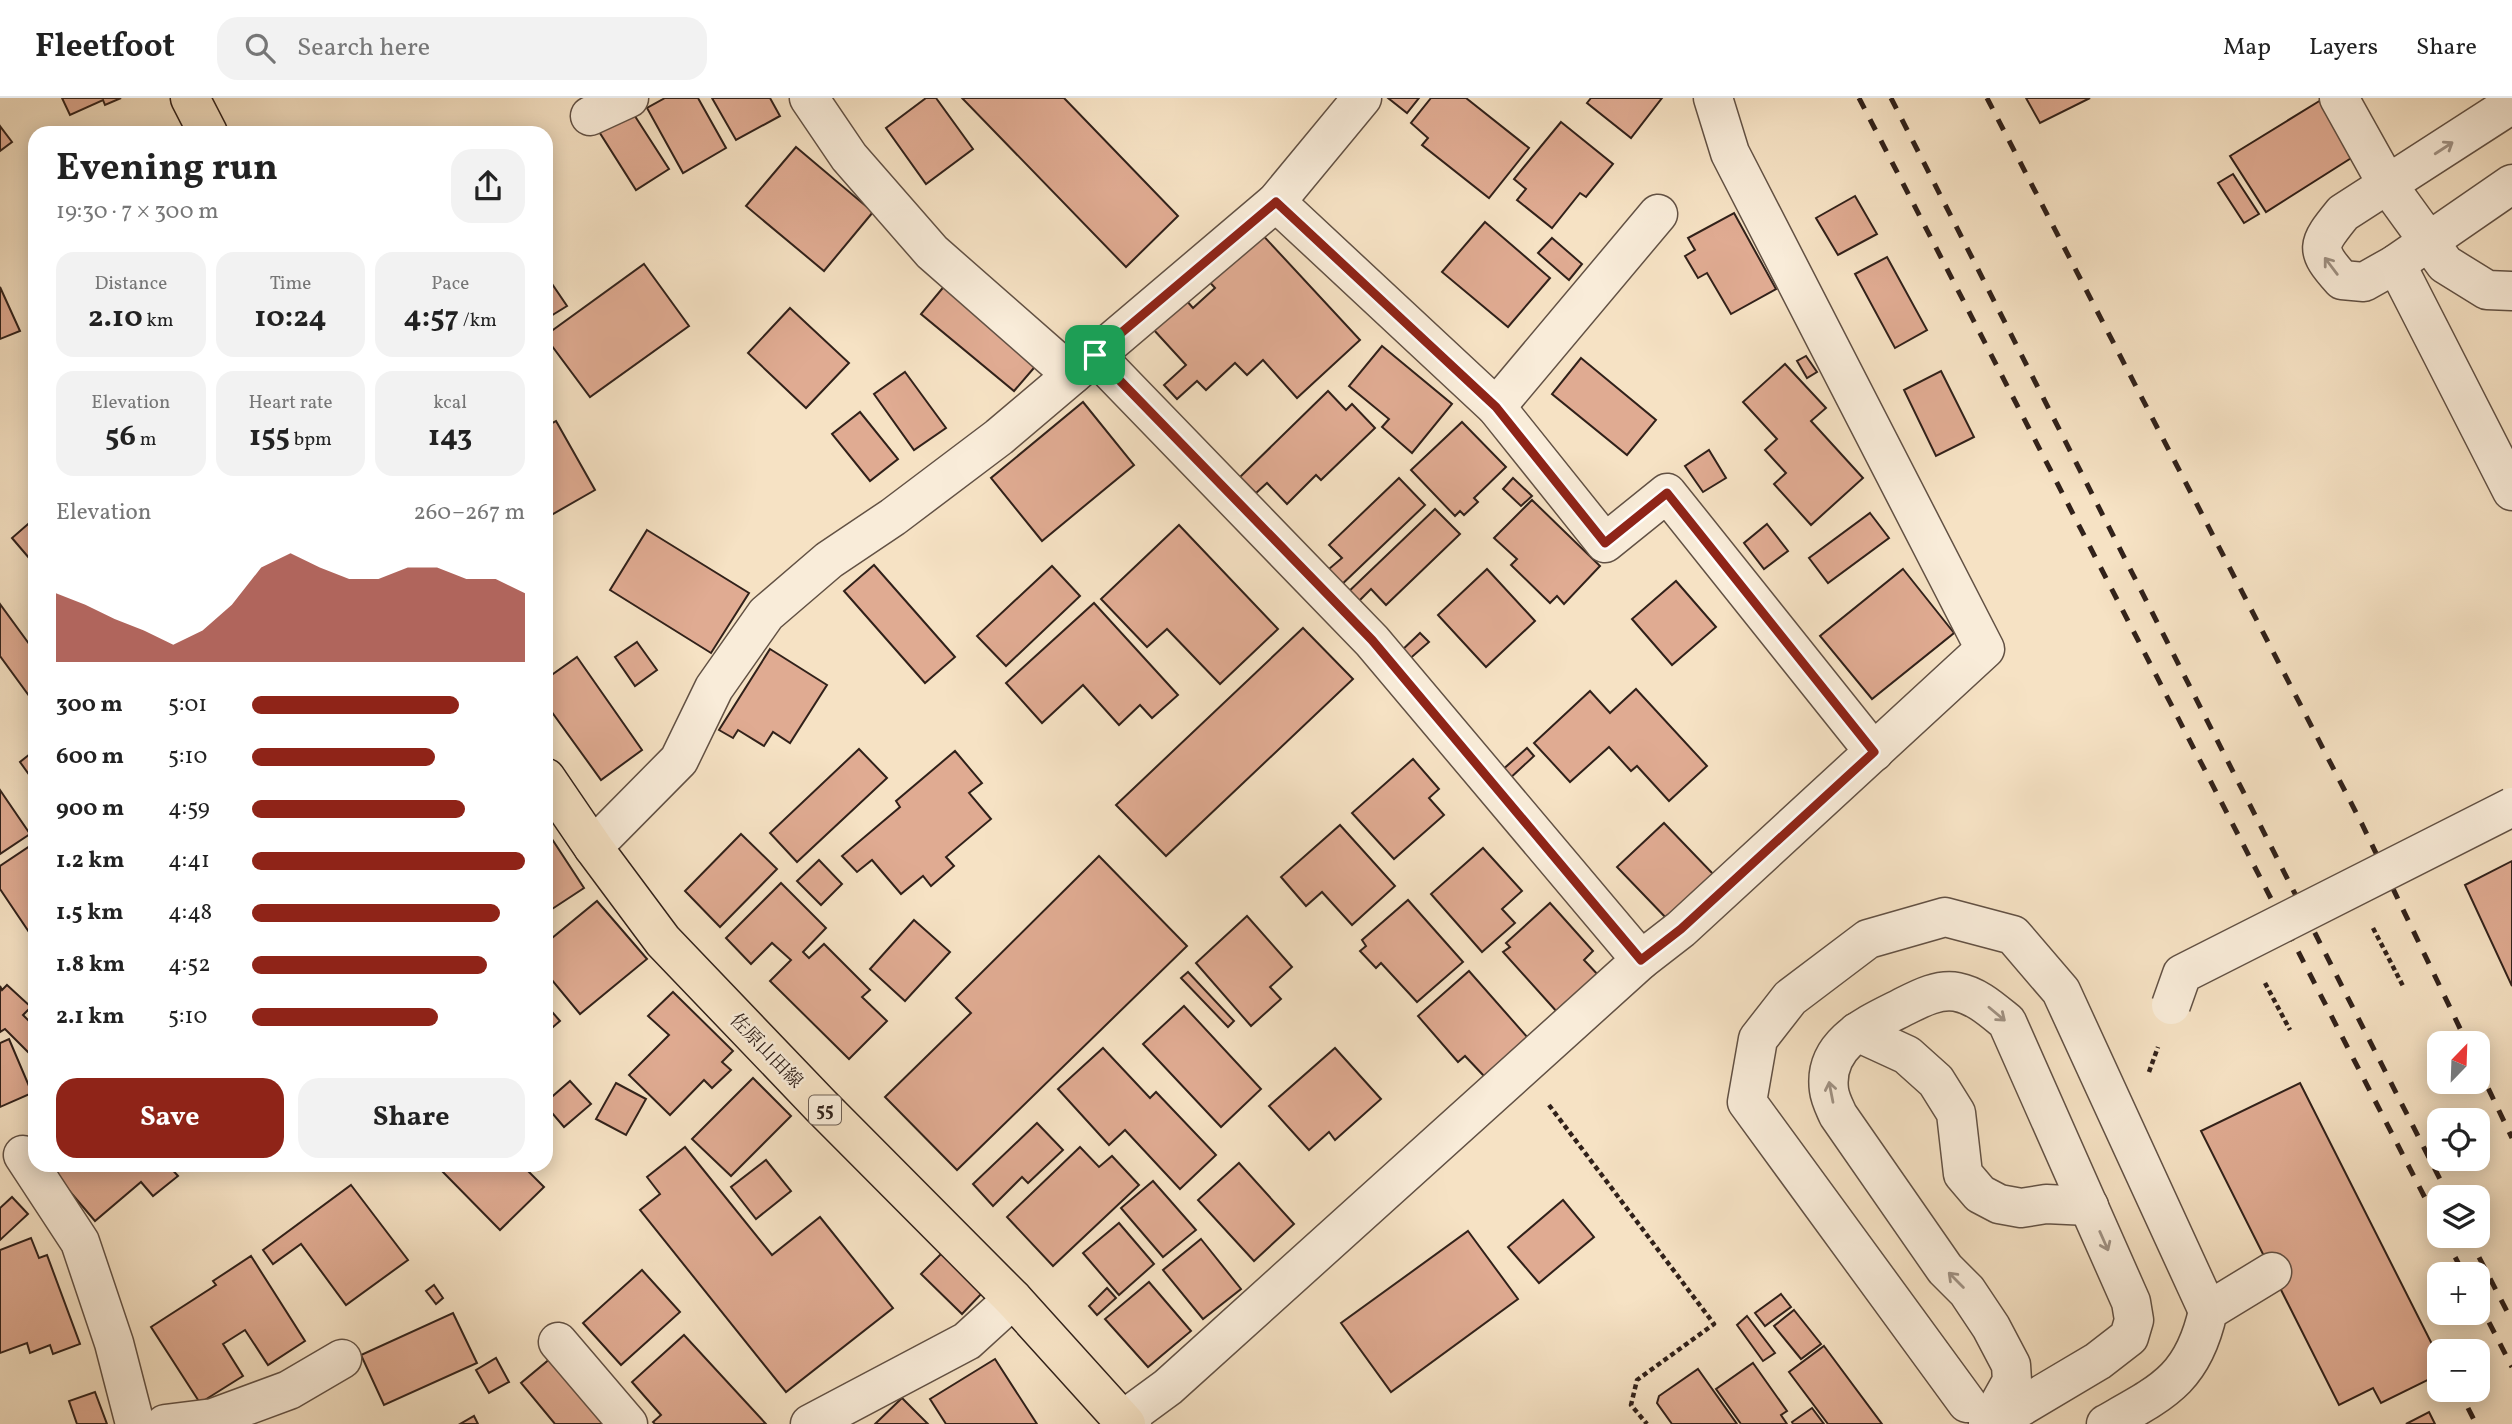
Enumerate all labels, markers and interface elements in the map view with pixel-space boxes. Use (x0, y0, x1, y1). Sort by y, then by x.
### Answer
search box (217, 17, 707, 80)
text: Fleetfoot (35, 25, 175, 71)
icon: search (241, 29, 279, 67)
text: Search here (297, 30, 430, 66)
text: Map (2223, 31, 2271, 65)
text: Layers (2309, 31, 2378, 65)
text: Share (2416, 31, 2477, 65)
one-way arrow (2434, 140, 2454, 154)
text: Evening run (56, 143, 278, 196)
button: share (451, 149, 525, 223)
text: 19:30 · 7 × 300 m (56, 196, 219, 228)
one-way arrow (2323, 257, 2338, 275)
text: Distance (94, 271, 167, 297)
text: Time (270, 271, 311, 297)
text: Pace (431, 271, 469, 297)
text: 2.10 (88, 297, 143, 339)
text: 10:24 (254, 297, 327, 339)
text: 4:57 (403, 297, 459, 339)
text: km (143, 308, 174, 334)
text: /km (459, 308, 497, 334)
pin (1065, 325, 1125, 385)
icon: arrive (1076, 336, 1114, 374)
text: Elevation (91, 390, 170, 416)
text: Heart rate (249, 390, 332, 416)
text: kcal (433, 390, 467, 416)
text: 56 (105, 416, 136, 458)
text: 155 (249, 416, 290, 458)
text: 143 (428, 416, 472, 458)
text: m (136, 427, 157, 453)
text: bpm (290, 427, 332, 453)
text: Elevation (56, 497, 152, 529)
text: 260–267 m (413, 497, 525, 529)
text: 300 m (56, 689, 123, 721)
text: 5:01 (168, 689, 207, 721)
text: 600 m (56, 741, 124, 773)
text: 5:10 (168, 741, 207, 773)
text: 900 m (56, 793, 124, 825)
text: 4:59 (168, 793, 210, 825)
text: 1.2 km (56, 845, 125, 877)
text: 4:41 (168, 845, 210, 877)
text: 1.5 km (56, 897, 123, 929)
text: 4:48 (168, 897, 212, 929)
text: 1.8 km (56, 949, 125, 981)
text: 4:52 (168, 949, 211, 981)
text: 2.1 km (56, 1001, 125, 1033)
text: 5:10 (168, 1001, 207, 1033)
one-way arrow (1988, 1006, 2006, 1022)
street label: 佐原山田線 (723, 1008, 808, 1095)
north arrow (2427, 1031, 2490, 1094)
map controls (2427, 1031, 2490, 1402)
button: Save (56, 1078, 284, 1158)
button: Share (298, 1078, 525, 1158)
one-way arrow (1824, 1082, 1837, 1104)
road number: 55 (809, 1096, 841, 1125)
button: locate (2427, 1108, 2490, 1171)
button: layers (2427, 1185, 2490, 1248)
one-way arrow (2098, 1230, 2111, 1251)
button: + (2427, 1262, 2490, 1325)
one-way arrow (1948, 1272, 1965, 1289)
button: − (2427, 1339, 2490, 1402)

